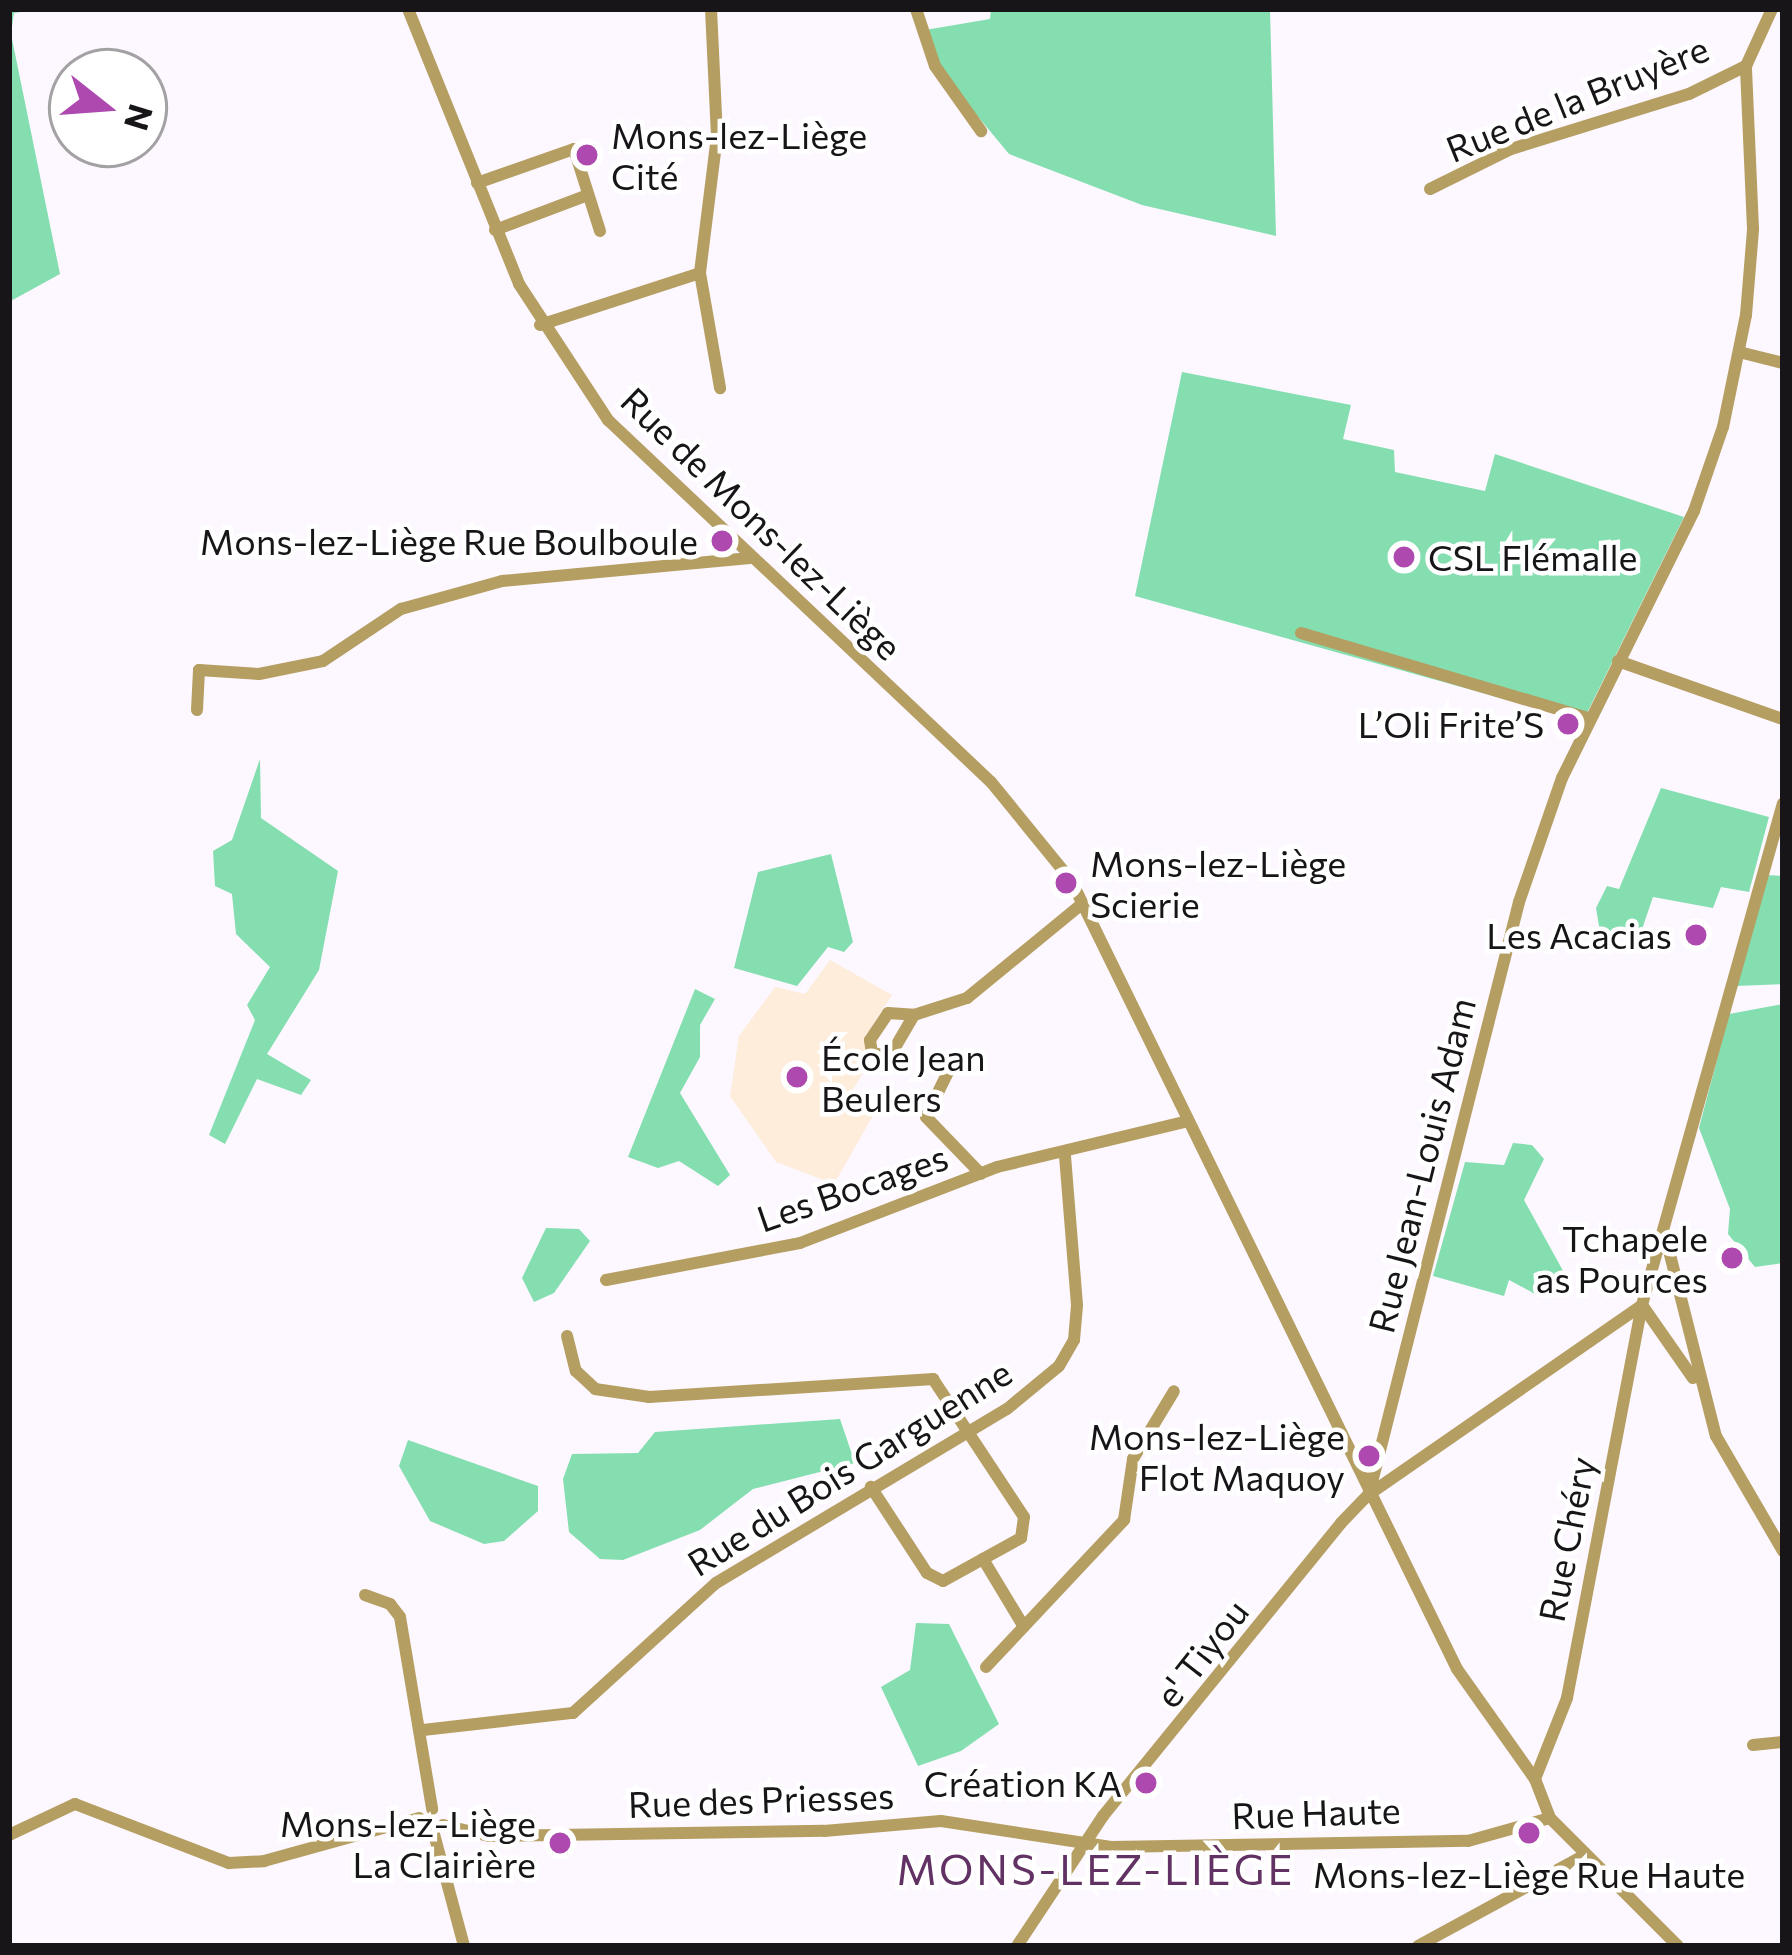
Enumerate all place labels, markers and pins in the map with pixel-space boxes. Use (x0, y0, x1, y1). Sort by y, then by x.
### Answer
place label: Mons-lez-Liège Cité (611, 112, 867, 197)
marker: Mons-lez-Liège Cité (574, 142, 600, 168)
place label: Mons-lez-Liège Rue Boulboule (200, 519, 698, 563)
marker: Mons-lez-Liège Rue Boulboule (709, 528, 735, 554)
place label: CSL Flémalle (1428, 535, 1638, 579)
marker: CSL Flémalle (1391, 544, 1417, 570)
place label: L’Oli Frite’S (1358, 702, 1544, 746)
marker: L’Oli Frite’S (1555, 711, 1581, 737)
place label: Mons-lez-Liège Scierie (1090, 840, 1346, 925)
marker: Mons-lez-Liège Scierie (1053, 870, 1079, 896)
place label: Les Acacias (1486, 913, 1672, 957)
marker: Les Acacias (1683, 922, 1709, 948)
place label: École Jean Beulers (821, 1034, 986, 1119)
marker: École Jean Beulers (784, 1064, 810, 1090)
place label: Tchapele as Pources (1535, 1215, 1708, 1300)
marker: Tchapele as Pources (1719, 1245, 1745, 1271)
place label: Mons-lez-Liège Flot Maquoy (1089, 1413, 1345, 1498)
marker: Mons-lez-Liège Flot Maquoy (1356, 1443, 1382, 1469)
place label: Création KA (924, 1761, 1122, 1805)
marker: Création KA (1133, 1770, 1159, 1796)
place label: Mons-lez-Liège La Clairière (280, 1800, 536, 1885)
marker: Mons-lez-Liège Rue Haute (1516, 1820, 1542, 1846)
marker: Mons-lez-Liège La Clairière (547, 1830, 573, 1856)
place label: Mons-lez-Liège Rue Haute (1313, 1852, 1745, 1896)

